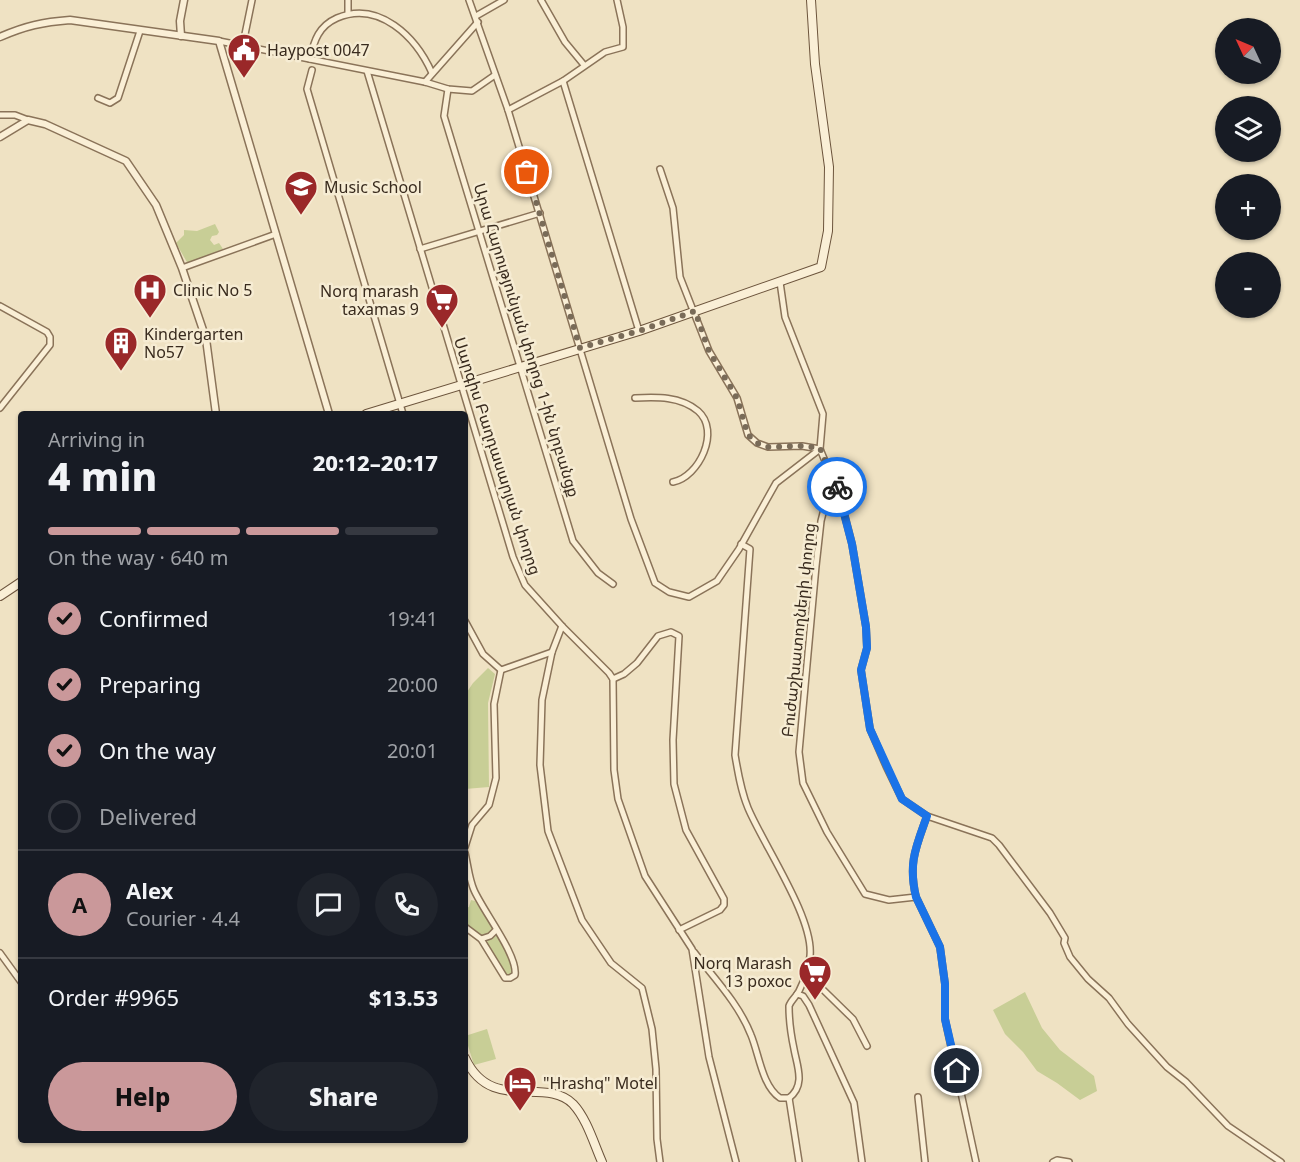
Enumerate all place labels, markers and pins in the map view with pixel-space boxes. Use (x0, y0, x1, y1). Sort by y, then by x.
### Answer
public building icon: Haypost 0047 (226, 32, 262, 79)
place label: Haypost 0047 (267, 39, 370, 61)
pin (501, 146, 552, 197)
school or university icon: Music School (283, 169, 319, 216)
place label: Music School (324, 176, 422, 198)
hospital icon: Clinic No 5 (132, 272, 168, 319)
place label: Clinic No 5 (173, 279, 252, 301)
place label: Norq marash taxamas 9 (320, 280, 419, 320)
supermarket icon: Norq marash taxamas 9 (424, 282, 460, 329)
place label: Kindergarten No57 (144, 323, 243, 363)
building icon: Kindergarten No57 (103, 325, 139, 372)
place label: Norq Marash 13 poxoc (694, 952, 792, 992)
supermarket icon: Norq Marash 13 poxoc (797, 954, 833, 1001)
pin (931, 1045, 982, 1096)
hotel icon: "Hrashq" Motel (502, 1065, 538, 1112)
place label: "Hrashq" Motel (543, 1072, 658, 1094)

